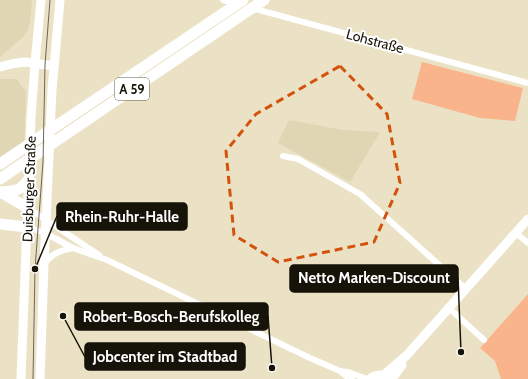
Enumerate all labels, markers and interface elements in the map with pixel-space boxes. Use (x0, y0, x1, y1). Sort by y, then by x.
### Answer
street label: Lohstraße (344, 25, 406, 57)
road number: A 59 (115, 78, 149, 100)
street label: Duisburger Straße (18, 136, 40, 242)
callout: Rhein-Ruhr-Halle (57, 203, 187, 230)
text: Rhein-Ruhr-Halle (65, 208, 179, 226)
callout: Netto Marken-Discount (290, 265, 458, 292)
text: Netto Marken-Discount (298, 269, 450, 287)
callout: Robert-Bosch-Berufskolleg (75, 303, 268, 330)
text: Robert-Bosch-Berufskolleg (83, 308, 260, 326)
callout: Jobcenter im Stadtbad (85, 343, 245, 370)
text: Jobcenter im Stadtbad (92, 348, 237, 366)

